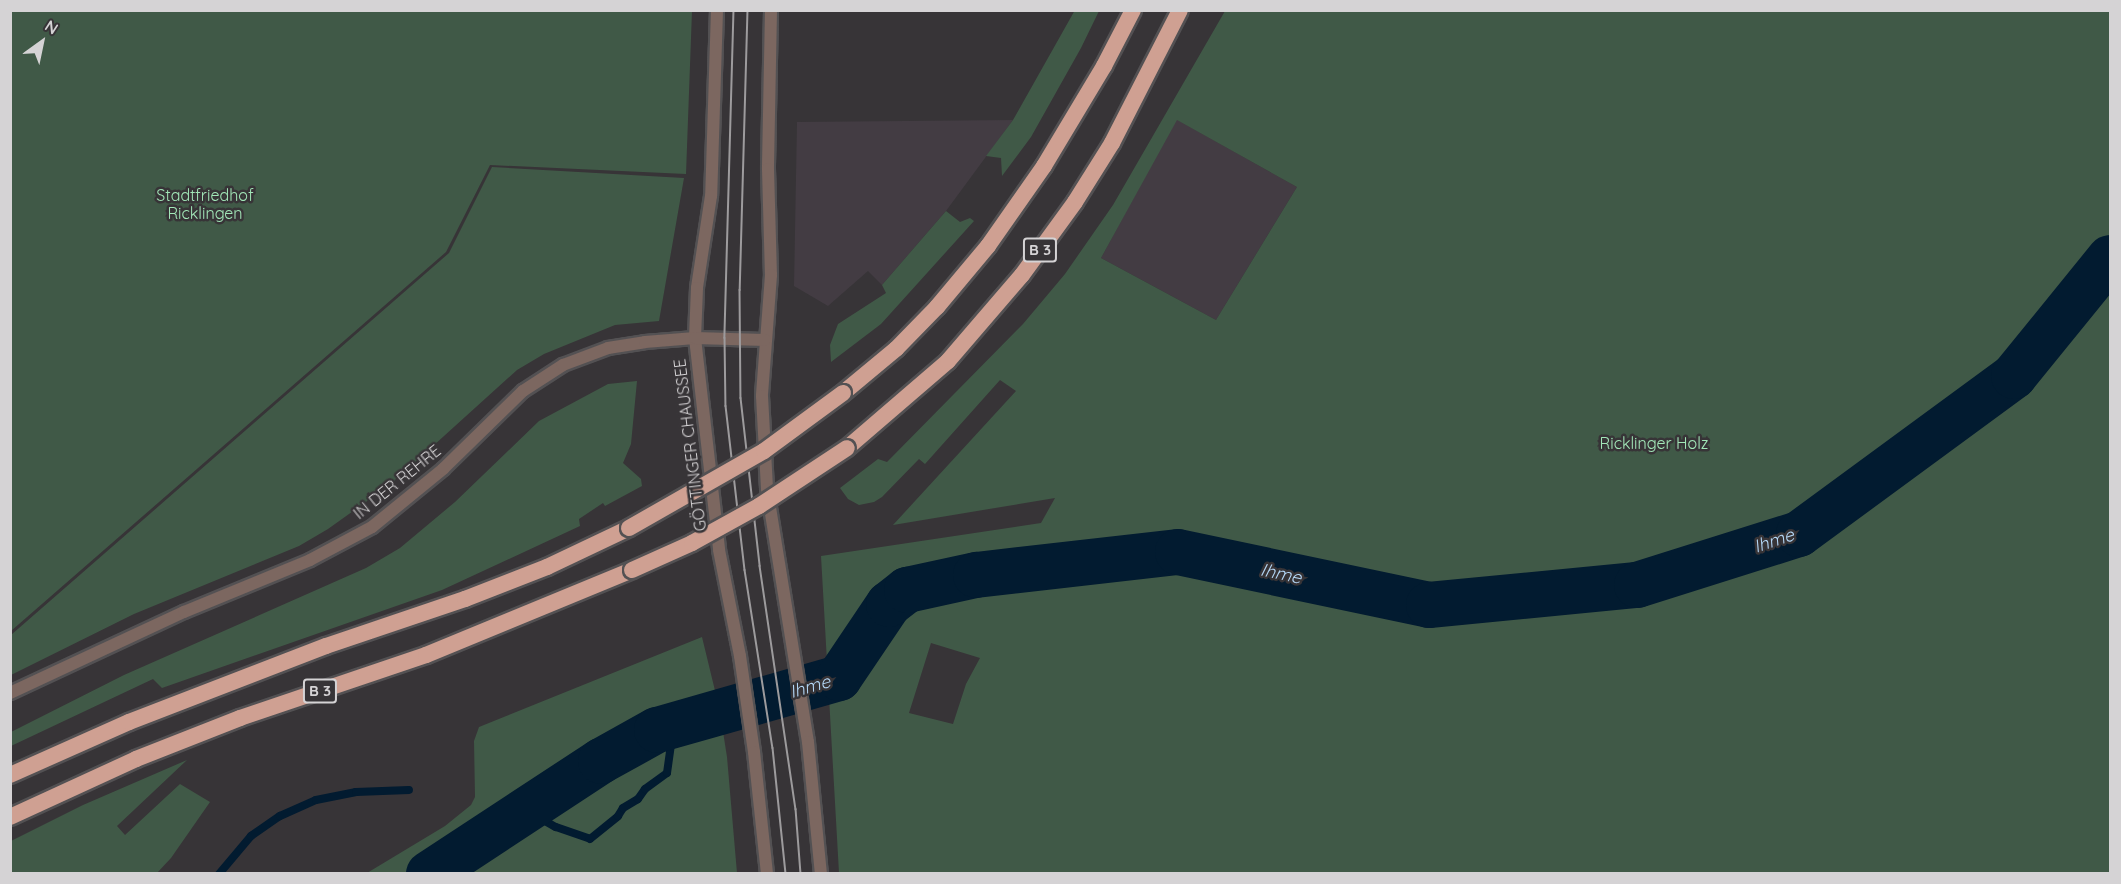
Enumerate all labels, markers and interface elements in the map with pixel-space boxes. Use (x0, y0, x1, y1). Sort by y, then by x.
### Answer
north arrow (12, 12, 72, 72)
text: N (41, 15, 62, 38)
park label: Stadtfriedhof Ricklingen (156, 185, 254, 223)
road number: B 3 (1022, 238, 1058, 262)
street label: GÖTTINGER CHAUSSEE (670, 358, 710, 532)
park label: Ricklinger Holz (1599, 433, 1709, 453)
street label: IN DER REHRE (349, 441, 445, 523)
water label: Ihme (1751, 524, 1797, 558)
water label: Ihme (1259, 559, 1303, 589)
water label: Ihme (787, 671, 833, 703)
road number: B 3 (302, 679, 338, 703)

